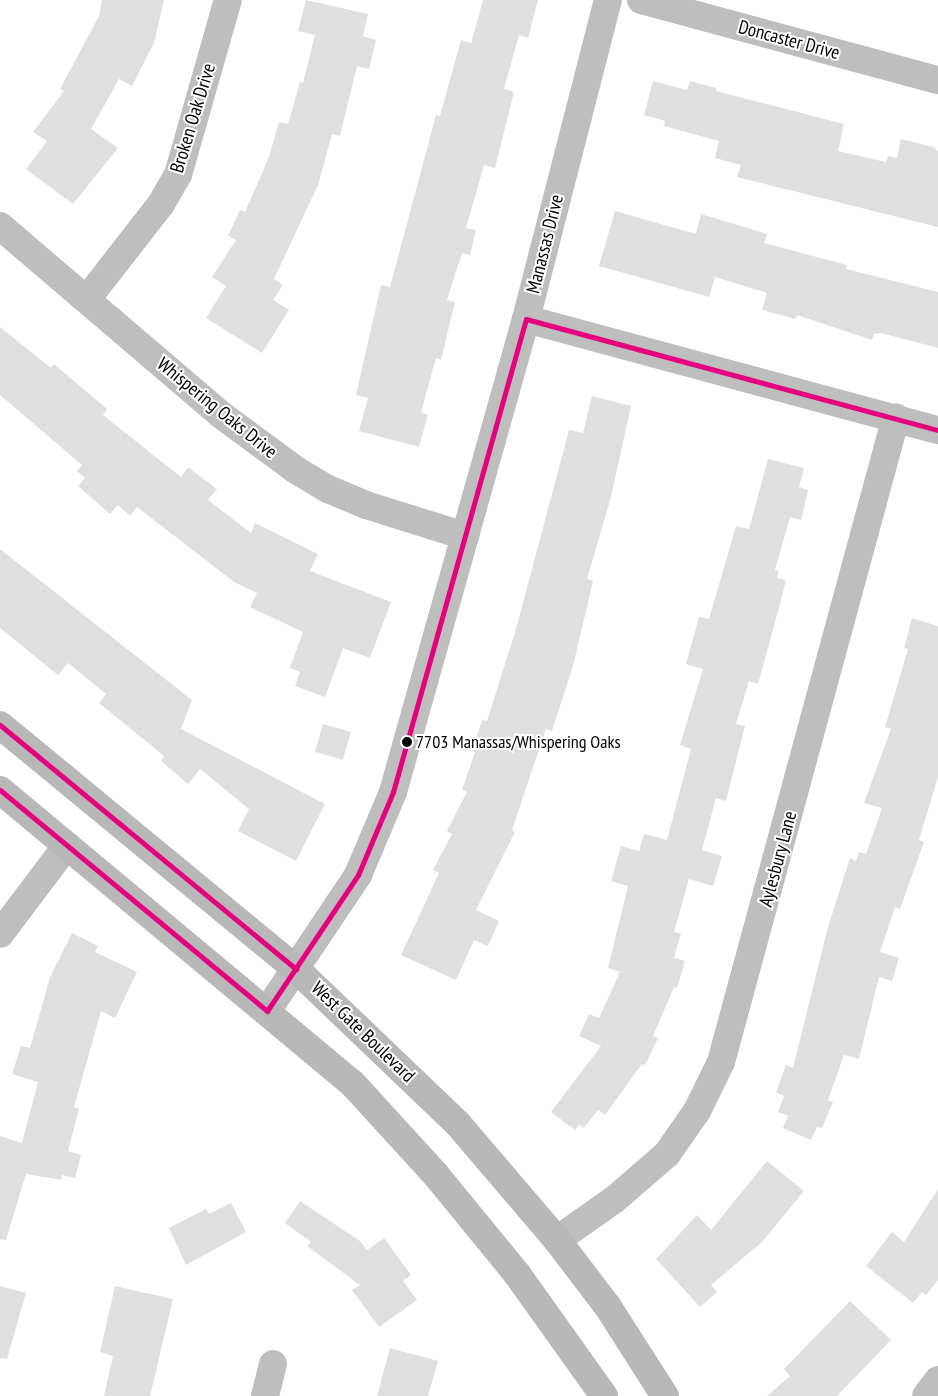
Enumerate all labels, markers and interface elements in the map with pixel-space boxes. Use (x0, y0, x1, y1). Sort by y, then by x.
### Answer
street label: Doncaster Drive (736, 16, 842, 64)
street label: Broken Oak Drive (165, 60, 221, 176)
street label: Manassas Drive (522, 192, 568, 296)
street label: Whispering Oaks Drive (152, 353, 282, 463)
place label: 7703 Manassas/Whispering Oaks (416, 731, 620, 753)
marker: 7703 Manassas/Whispering Oaks (402, 737, 412, 747)
street label: Aylesbury Lane (754, 808, 802, 910)
street label: West Gate Boulevard (306, 977, 420, 1087)

